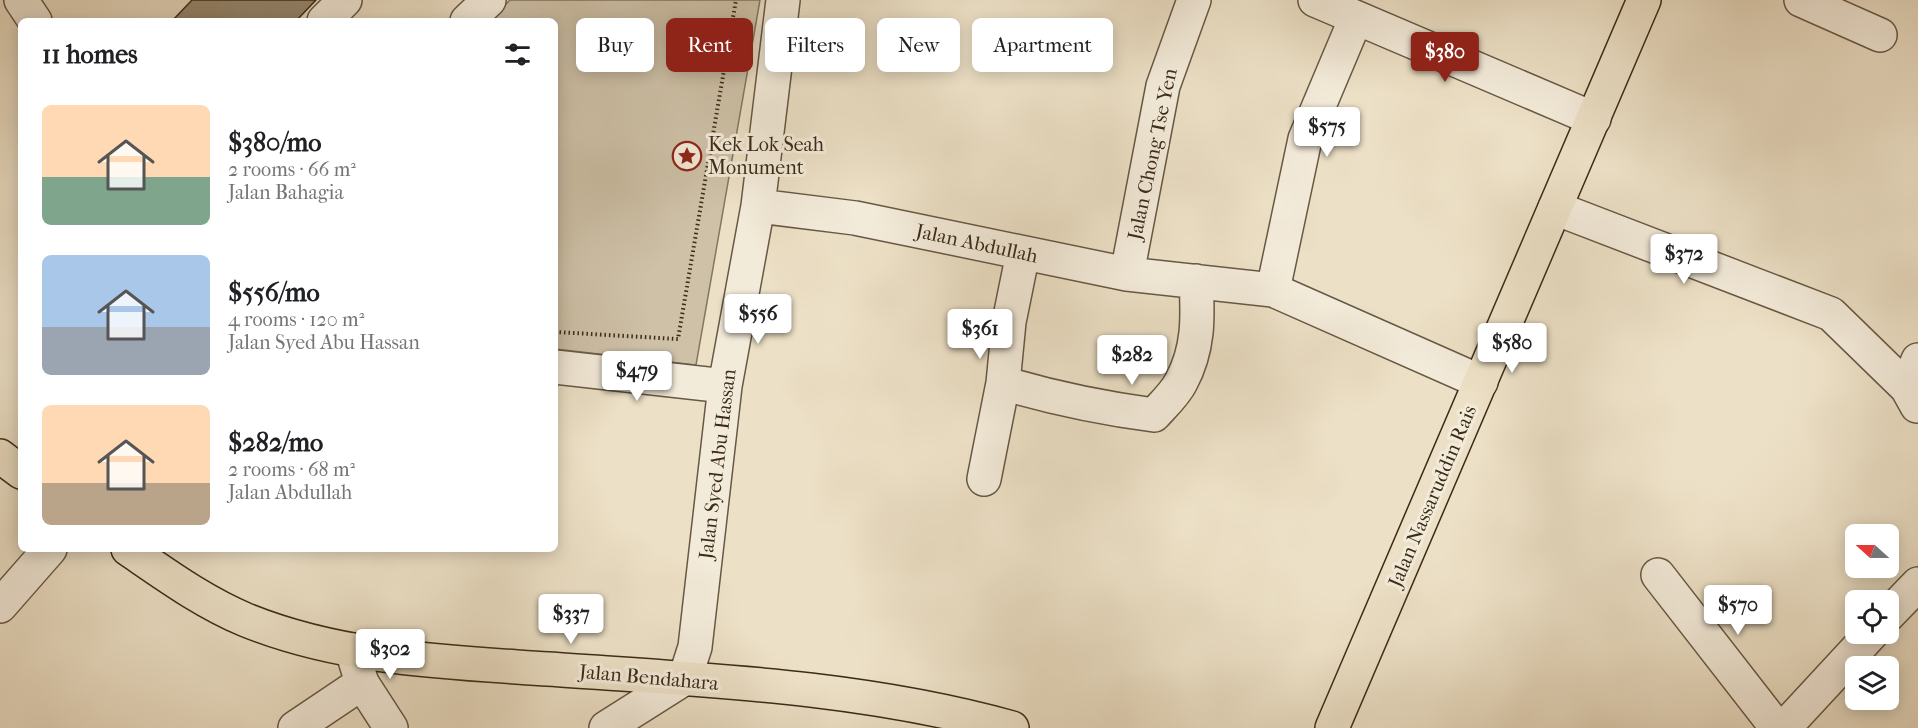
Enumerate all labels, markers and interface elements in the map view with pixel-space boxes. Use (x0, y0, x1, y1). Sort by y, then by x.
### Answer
chip: Buy (576, 18, 654, 72)
chip: Rent (666, 18, 753, 72)
chip: Filters (765, 18, 865, 72)
chip: New (877, 18, 960, 72)
chip: Apartment (972, 18, 1113, 72)
pin: $380 (1409, 32, 1481, 83)
icon: filters (501, 38, 534, 71)
text: 11 homes (42, 39, 138, 70)
text: $380 (1425, 40, 1465, 63)
street label: Jalan Chong Tse Yen (1123, 66, 1182, 244)
pin: $575 (1291, 107, 1363, 158)
text: $575 (1308, 115, 1346, 138)
text: $380/mo (228, 127, 321, 158)
icon: home (90, 129, 162, 201)
place label: Kek Lok Seah Monument (708, 133, 825, 179)
place icon: Kek Lok Seah Monument (671, 140, 703, 172)
text: 2 rooms · 66 m² (228, 158, 356, 181)
text: Jalan Bahagia (228, 181, 344, 204)
street label: Jalan Abdullah (912, 219, 1041, 268)
pin: $372 (1648, 234, 1720, 285)
text: $372 (1664, 242, 1704, 265)
text: $556/mo (228, 277, 320, 308)
icon: home (90, 279, 162, 351)
pin: $556 (722, 294, 794, 345)
text: $556 (738, 302, 778, 325)
text: 4 rooms · 120 m² (228, 308, 364, 331)
pin: $361 (944, 309, 1016, 360)
text: $361 (961, 317, 999, 340)
pin: $580 (1476, 323, 1548, 374)
text: Jalan Syed Abu Hassan (228, 331, 420, 354)
text: $580 (1492, 331, 1532, 354)
pin: $282 (1096, 335, 1168, 386)
text: $282 (1111, 343, 1153, 366)
pin: $479 (601, 351, 673, 402)
text: $479 (616, 359, 658, 382)
street label: Jalan Syed Abu Hassan (694, 367, 741, 563)
street label: Jalan Nassaruddin Rais (1383, 402, 1481, 593)
text: $282/mo (228, 427, 323, 458)
icon: home (90, 429, 162, 501)
text: 2 rooms · 68 m² (228, 458, 355, 481)
text: Jalan Abdullah (228, 481, 352, 504)
north arrow (1845, 524, 1899, 578)
map controls (1845, 524, 1899, 710)
pin: $570 (1702, 585, 1774, 636)
button: locate (1845, 590, 1899, 644)
text: $570 (1718, 593, 1758, 616)
pin: $337 (535, 594, 607, 645)
text: $337 (552, 602, 590, 625)
pin: $302 (354, 629, 426, 680)
text: $302 (370, 637, 410, 660)
button: layers (1845, 656, 1899, 710)
street label: Jalan Bendahara (576, 660, 720, 695)

